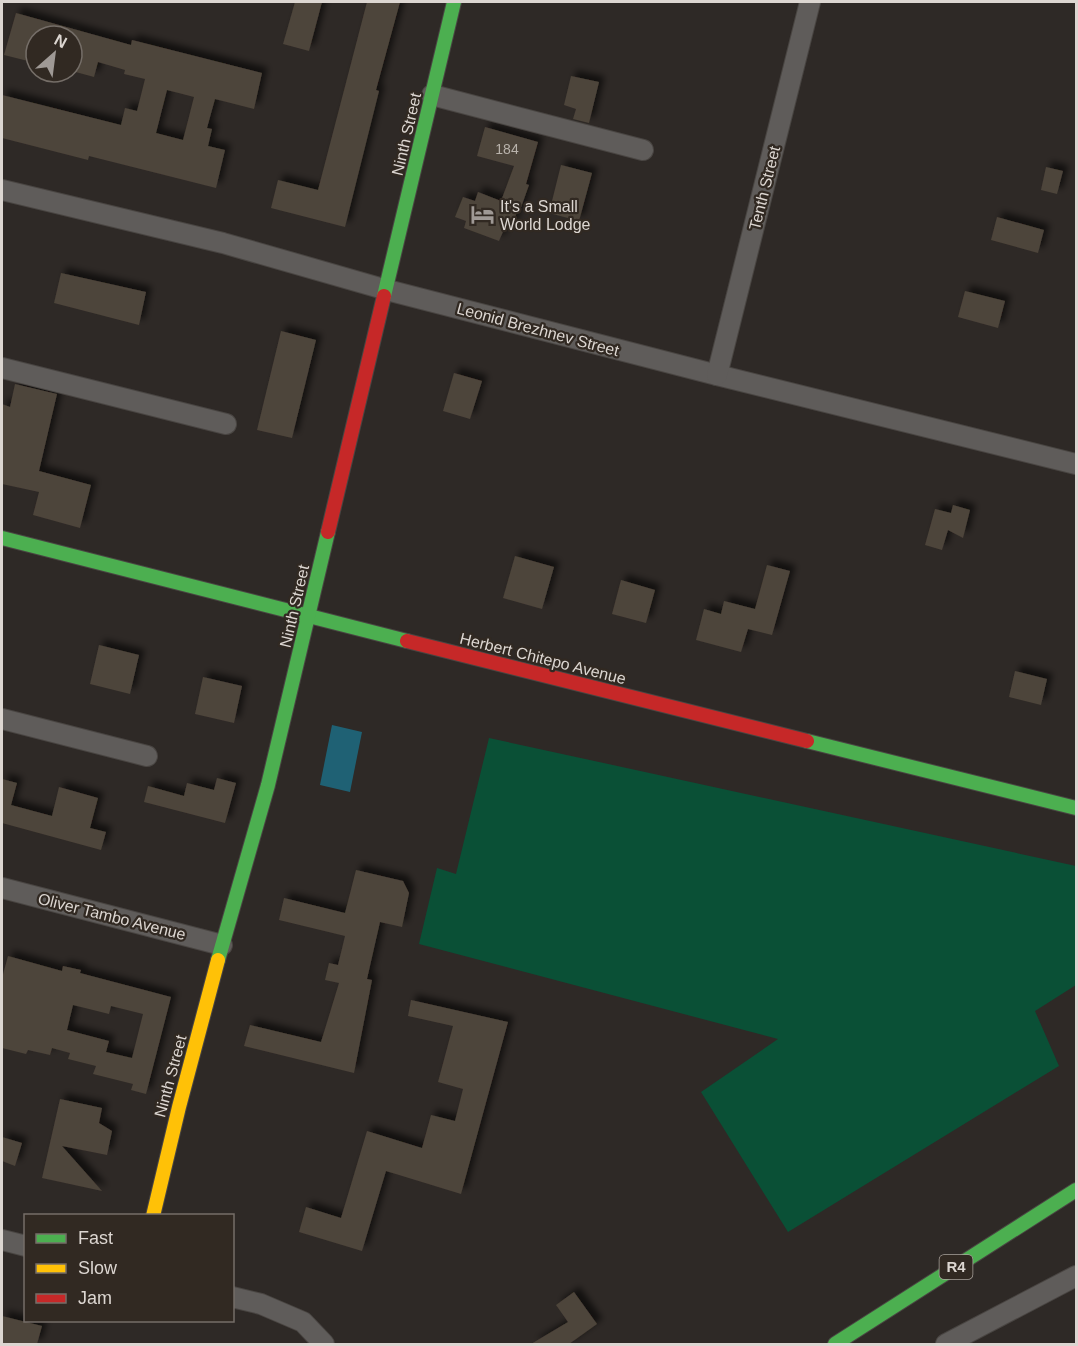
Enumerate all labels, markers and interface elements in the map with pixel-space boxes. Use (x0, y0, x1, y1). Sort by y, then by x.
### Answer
north arrow (24, 24, 84, 84)
text: N (52, 31, 70, 51)
street label: Ninth Street (389, 91, 424, 177)
house number: 184 (495, 141, 519, 157)
street label: Tenth Street (746, 144, 783, 232)
place label: It's a Small World Lodge (500, 198, 591, 233)
hotel icon: It's a Small World Lodge (469, 202, 495, 228)
street label: Leonid Brezhnev Street (455, 300, 621, 359)
street label: Ninth Street (277, 563, 312, 649)
street label: Herbert Chitepo Avenue (458, 630, 628, 687)
street label: Oliver Tambo Avenue (36, 890, 188, 943)
street label: Ninth Street (151, 1033, 190, 1119)
legend (24, 1214, 234, 1322)
text: Fast (78, 1228, 113, 1248)
road number: R4 (940, 1255, 972, 1279)
text: Slow (78, 1258, 118, 1278)
text: Jam (78, 1288, 112, 1308)

